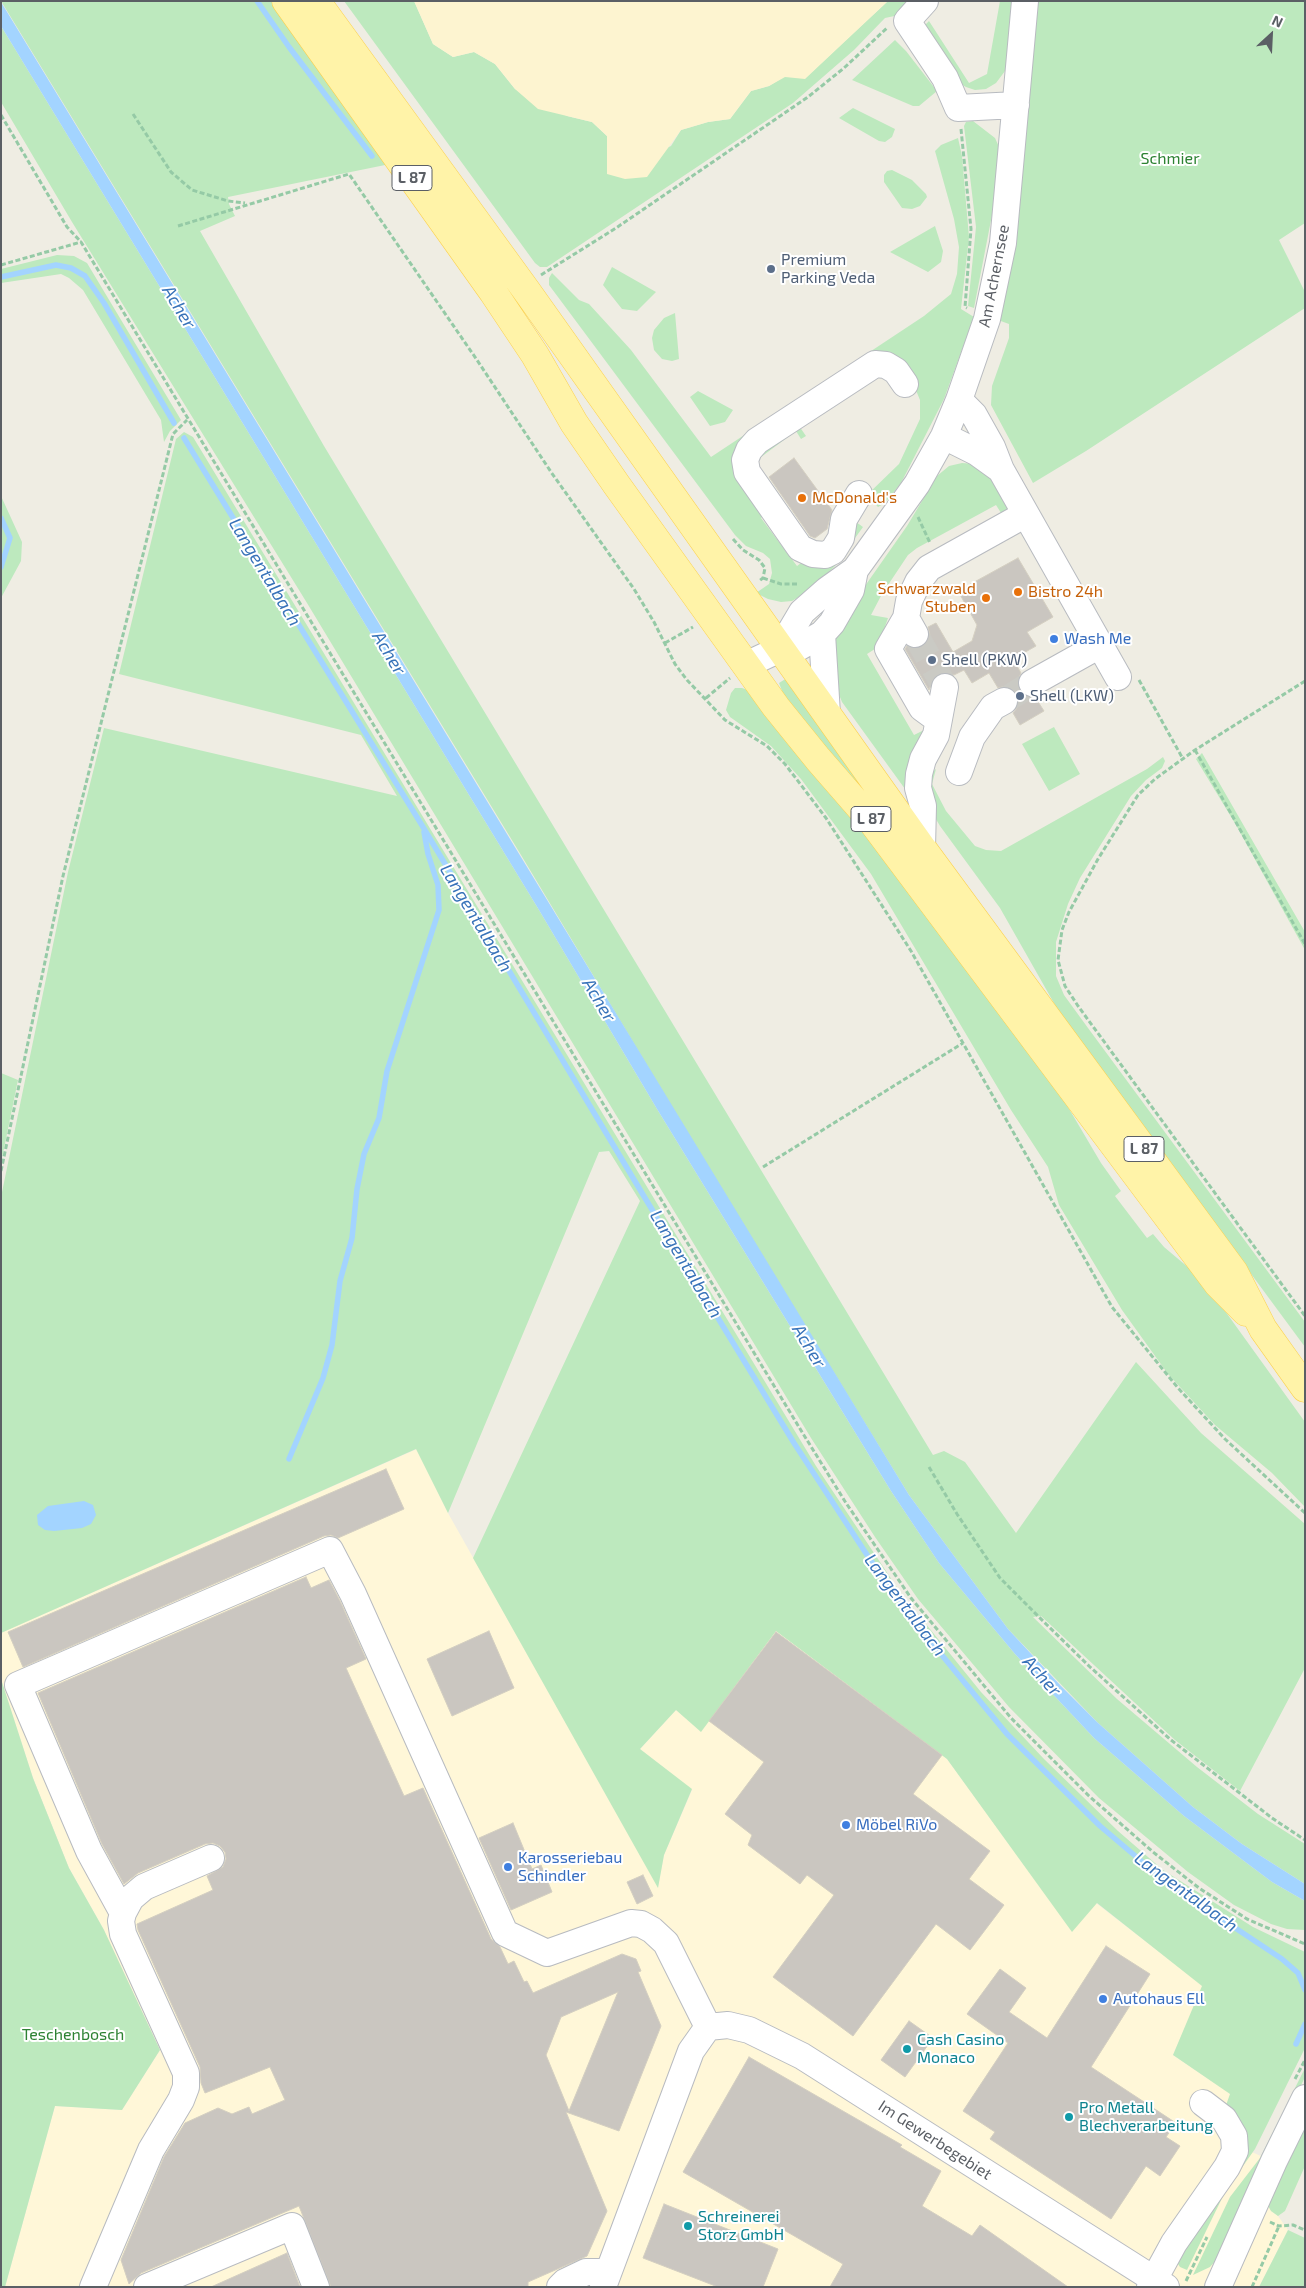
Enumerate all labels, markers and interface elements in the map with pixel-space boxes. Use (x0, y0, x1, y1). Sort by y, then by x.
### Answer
north arrow (1246, 10, 1296, 60)
text: N (1269, 11, 1286, 31)
park label: Schmier (1140, 149, 1200, 169)
road number: L 87 (392, 166, 432, 190)
street label: Am Achernsee (975, 223, 1013, 329)
place label: Premium Parking Veda (781, 250, 875, 288)
marker: Premium Parking Veda (765, 263, 777, 275)
water label: Acher (158, 281, 200, 333)
place label: McDonald's (812, 488, 897, 508)
marker: McDonald's (796, 492, 808, 504)
water label: Langentalbach (224, 514, 306, 630)
place label: Schwarzwald Stuben (878, 579, 976, 617)
place label: Bistro 24h (1028, 582, 1103, 602)
marker: Bistro 24h (1012, 586, 1024, 598)
marker: Schwarzwald Stuben (980, 592, 992, 604)
water label: Acher (368, 627, 410, 679)
place label: Wash Me (1064, 629, 1131, 649)
marker: Wash Me (1048, 633, 1060, 645)
place label: Shell (PKW) (942, 650, 1027, 670)
marker: Shell (PKW) (926, 654, 938, 666)
place label: Shell (LKW) (1030, 686, 1114, 706)
marker: Shell (LKW) (1014, 690, 1026, 702)
road number: L 87 (851, 806, 891, 832)
water label: Langentalbach (435, 860, 517, 976)
water label: Acher (578, 974, 620, 1026)
road number: L 87 (1124, 1136, 1164, 1162)
water label: Langentalbach (645, 1206, 727, 1322)
water label: Acher (788, 1320, 830, 1372)
water label: Langentalbach (860, 1550, 950, 1660)
water label: Acher (1018, 1651, 1066, 1701)
place label: Möbel RiVo (856, 1815, 937, 1835)
marker: Möbel RiVo (840, 1819, 852, 1831)
water label: Langentalbach (1130, 1847, 1242, 1937)
place label: Karosseriebau Schindler (518, 1848, 622, 1886)
marker: Karosseriebau Schindler (502, 1861, 514, 1873)
place label: Autohaus Ell (1113, 1989, 1205, 2009)
marker: Autohaus Ell (1097, 1993, 1109, 2005)
park label: Teschenbosch (22, 2025, 124, 2045)
place label: Cash Casino Monaco (917, 2030, 1004, 2068)
marker: Cash Casino Monaco (901, 2043, 913, 2055)
street label: Im Gewerbegebiet (875, 2096, 995, 2184)
place label: Pro Metall Blechverarbeitung (1079, 2098, 1213, 2136)
marker: Pro Metall Blechverarbeitung (1063, 2111, 1075, 2123)
place label: Schreinerei Storz GmbH (698, 2207, 784, 2245)
marker: Schreinerei Storz GmbH (682, 2220, 694, 2232)

